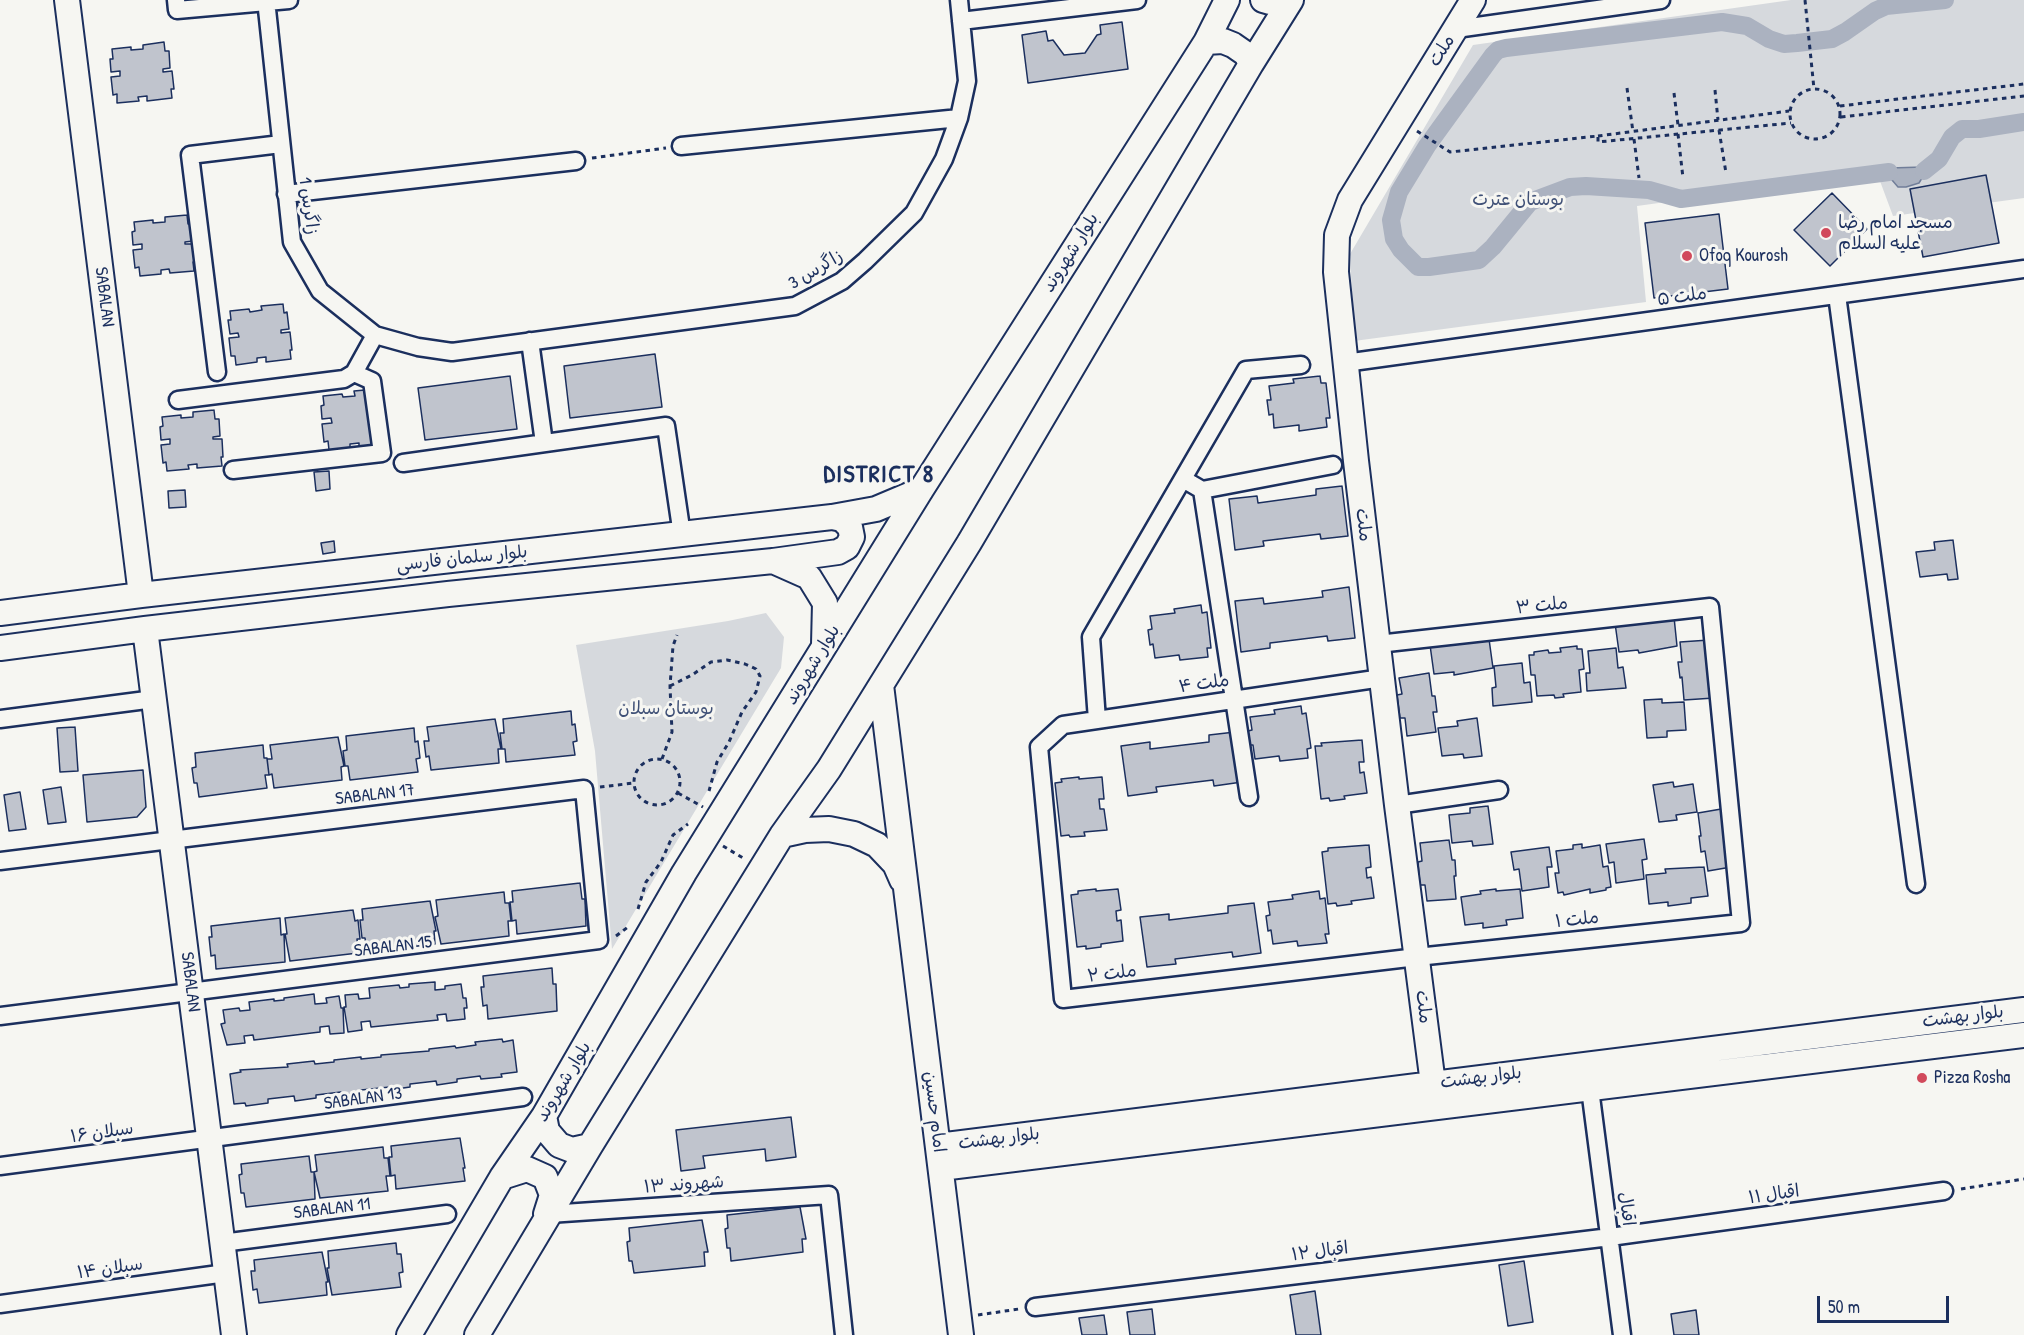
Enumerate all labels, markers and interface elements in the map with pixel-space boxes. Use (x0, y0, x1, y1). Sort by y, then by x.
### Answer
street label: ملت (1424, 31, 1460, 71)
street label: زاگرس 1 (293, 176, 323, 236)
park label: بوستان عترت (1472, 189, 1564, 211)
street label: بلوار شهروند (1038, 209, 1104, 297)
place label: مسجد امام رضا علیه السلام (1838, 212, 1953, 254)
marker: مسجد امام رضا علیه السلام (1819, 226, 1833, 240)
street label: زاگرس 3 (785, 245, 847, 295)
place label: Ofoq Kourosh (1699, 245, 1788, 267)
marker: Ofoq Kourosh (1680, 249, 1694, 263)
street label: SABALAN (90, 266, 118, 328)
street label: ملت ۵ (1656, 283, 1708, 311)
district label: DISTRICT 8 (823, 462, 935, 490)
street label: ملت (1350, 507, 1376, 543)
street label: بلوار سلمان فارسی (395, 541, 529, 577)
street label: ملت ۳ (1515, 593, 1569, 619)
street label: بلوار شهروند (781, 621, 845, 709)
street label: ملت ۴ (1177, 670, 1231, 698)
park label: بوستان سبلان (618, 698, 714, 720)
street label: SABALAN 17 (334, 779, 416, 811)
street label: ملت ۱ (1554, 907, 1600, 933)
street label: SABALAN 15 (353, 932, 433, 962)
street label: SABALAN (176, 951, 204, 1013)
street label: ملت ۲ (1086, 960, 1138, 988)
street label: ملت (1410, 989, 1436, 1025)
street label: بلوار بهشت (1921, 1001, 2005, 1033)
street label: بلوار شهروند (532, 1038, 596, 1126)
street label: بلوار بهشت (1439, 1062, 1523, 1094)
place label: Pizza Rosha (1934, 1067, 2010, 1089)
street label: امام حسین (918, 1070, 950, 1154)
marker: Pizza Rosha (1915, 1071, 1929, 1085)
street label: SABALAN 13 (323, 1083, 403, 1115)
street label: سبلان ۱۶ (69, 1118, 135, 1148)
street label: بلوار بهشت (957, 1123, 1041, 1155)
street label: شهروند ۱۳ (643, 1171, 725, 1199)
street label: اقبال ۱۱ (1747, 1181, 1801, 1209)
street label: اقبال (1613, 1191, 1639, 1227)
street label: SABALAN 11 (292, 1194, 372, 1224)
street label: اقبال ۱۲ (1290, 1238, 1350, 1266)
street label: سبلان ۱۴ (76, 1254, 144, 1284)
scale bar (1820, 1284, 1952, 1322)
text: 50 m (1828, 1294, 1860, 1319)

